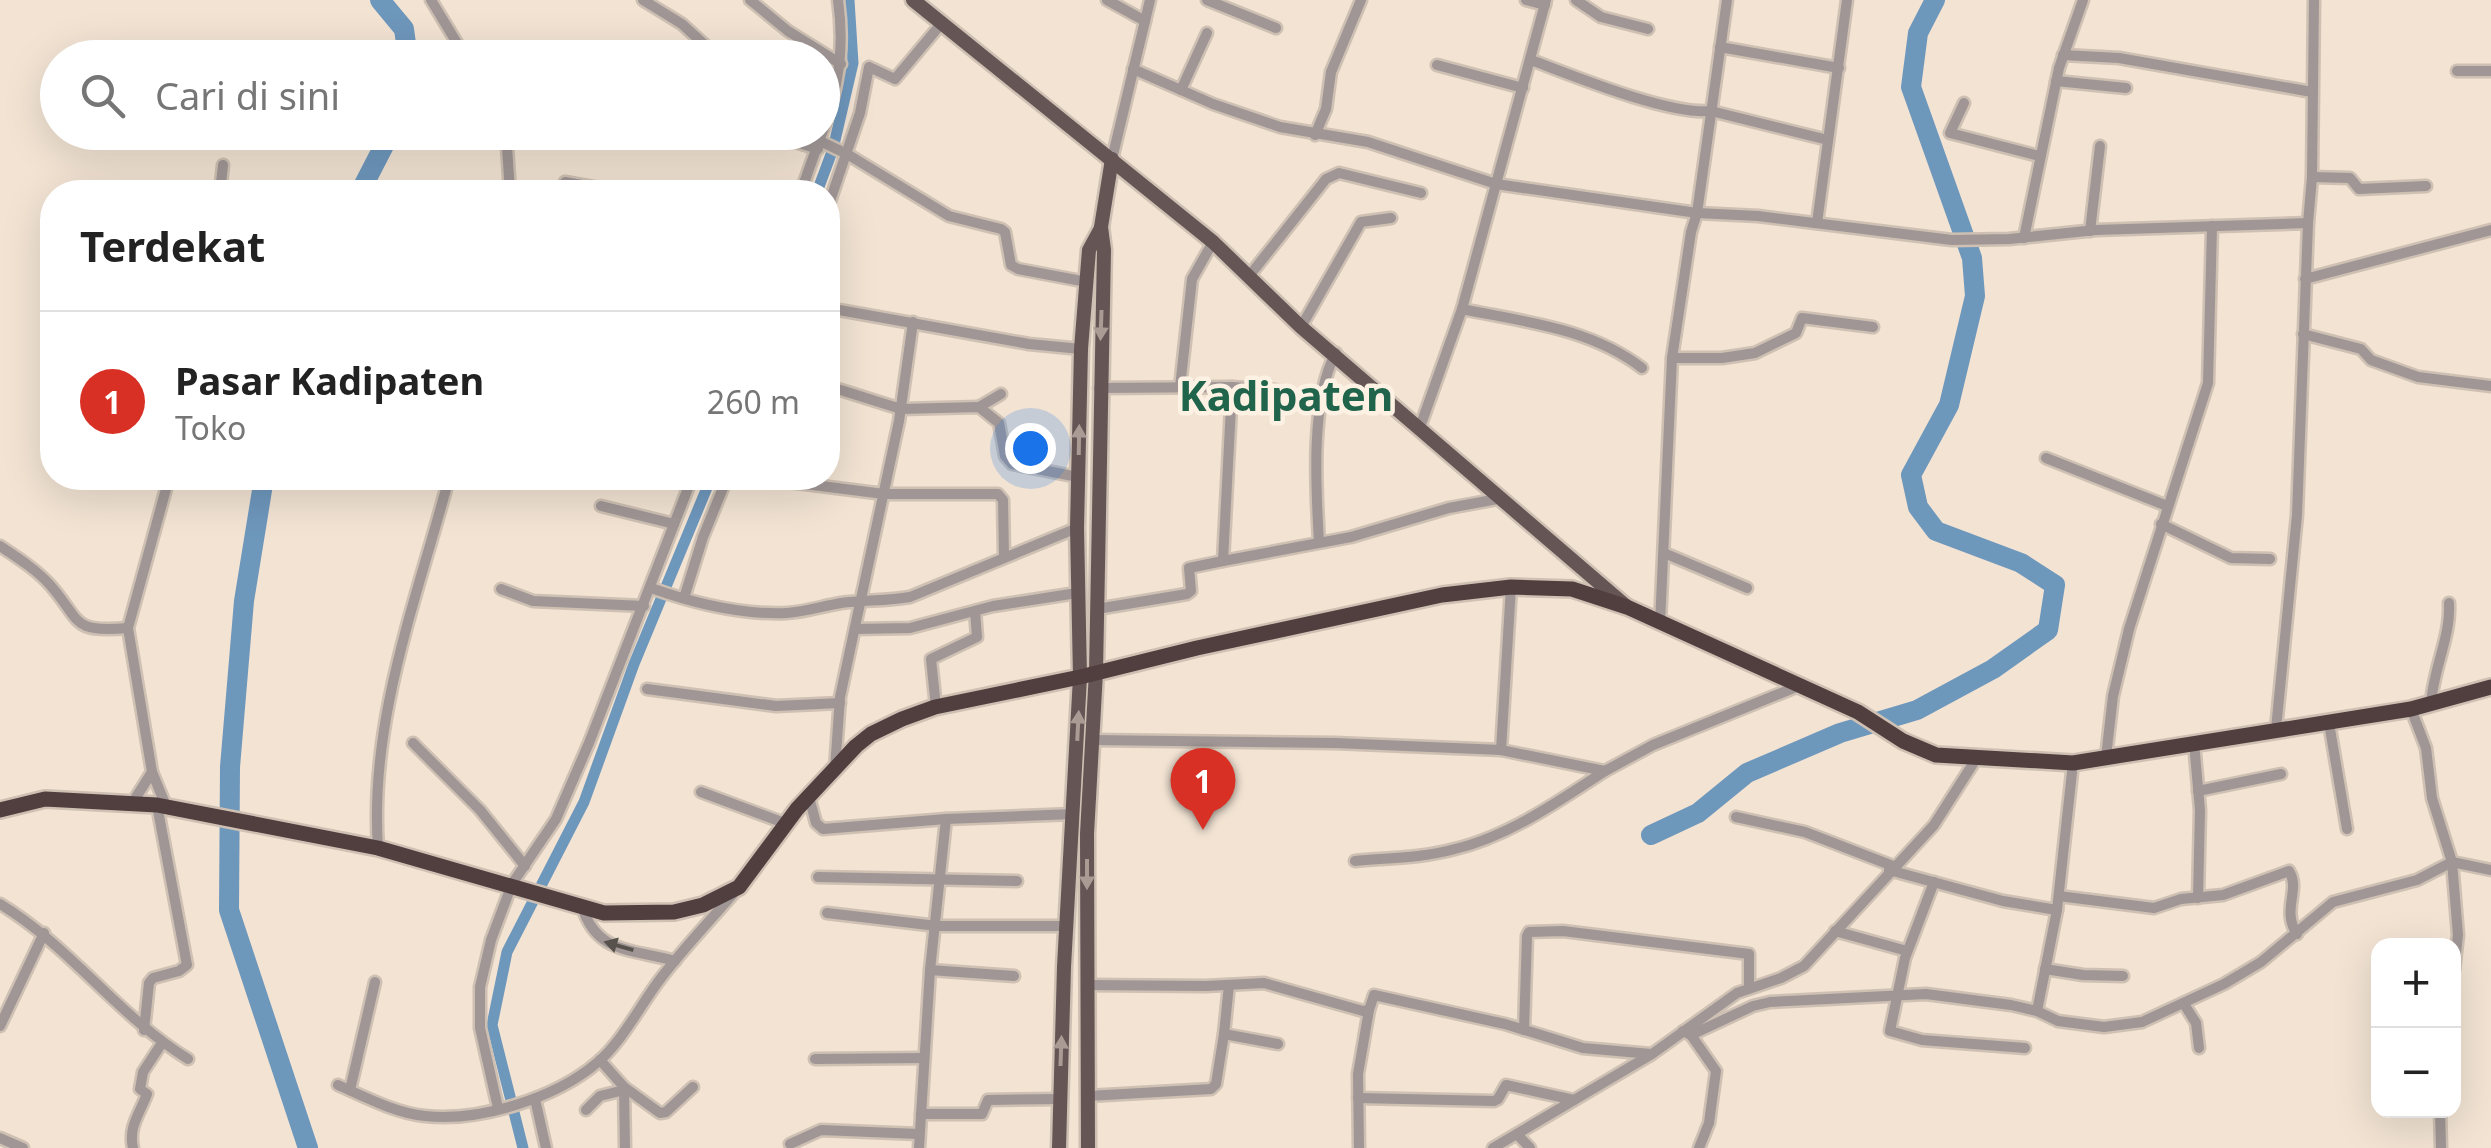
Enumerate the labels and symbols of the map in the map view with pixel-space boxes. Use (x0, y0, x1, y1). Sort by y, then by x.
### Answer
one-way arrow (1093, 309, 1109, 341)
district label: Kadipaten (1179, 366, 1393, 423)
your location (1005, 423, 1056, 474)
one-way arrow (1071, 423, 1087, 455)
one-way arrow (1070, 710, 1086, 742)
pin: 1 (1170, 748, 1236, 830)
one-way arrow (1079, 858, 1095, 890)
one-way arrow (603, 937, 634, 953)
one-way arrow (1053, 1034, 1069, 1066)

